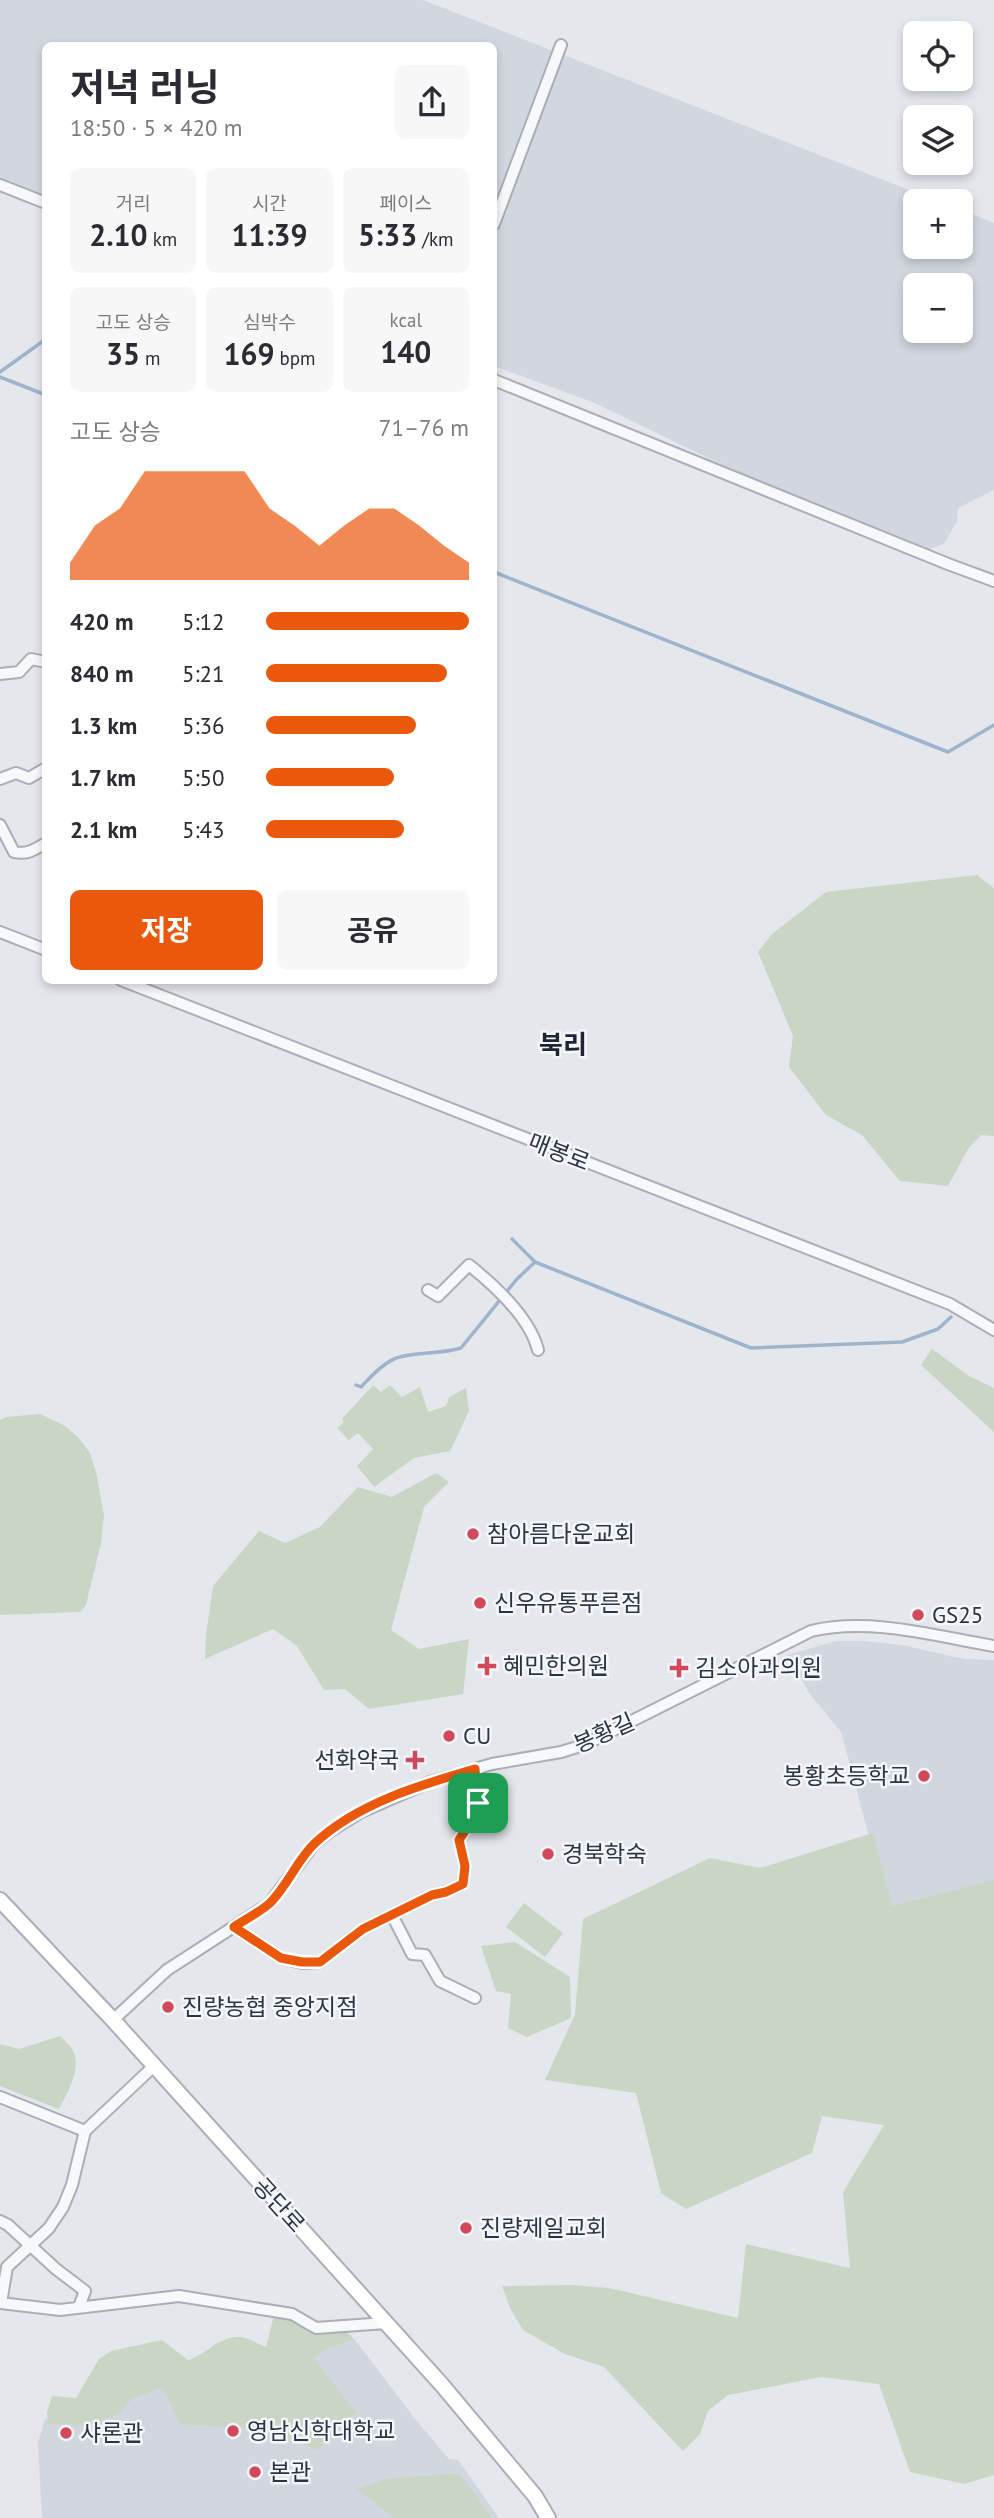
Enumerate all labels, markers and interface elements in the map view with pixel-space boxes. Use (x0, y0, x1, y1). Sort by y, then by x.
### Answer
map controls (903, 21, 973, 343)
button: locate (903, 21, 973, 91)
text: 저녁 러닝 (70, 62, 219, 111)
button: share (395, 65, 469, 139)
button: layers (903, 105, 973, 175)
text: 18:50 · 5 × 420 m (70, 113, 242, 142)
button: + (903, 189, 973, 259)
text: 거리 (116, 191, 151, 215)
text: 시간 (252, 191, 287, 215)
text: 페이스 (380, 191, 432, 215)
text: 2.10 (89, 215, 148, 254)
text: 11:39 (231, 215, 308, 254)
text: 5:33 (358, 215, 417, 254)
text: km (148, 227, 177, 251)
text: /km (417, 227, 454, 251)
button: − (903, 273, 973, 343)
text: kcal (390, 308, 422, 332)
text: 고도 상승 (96, 310, 171, 334)
text: 심박수 (243, 310, 296, 334)
text: 140 (380, 332, 431, 371)
text: 35 (106, 334, 140, 373)
text: 169 (223, 334, 274, 373)
text: m (140, 346, 160, 370)
text: bpm (274, 346, 316, 370)
text: 71–76 m (379, 413, 469, 442)
text: 고도 상승 (70, 417, 161, 446)
text: 420 m (70, 607, 133, 636)
text: 5:12 (182, 607, 225, 636)
text: 840 m (70, 659, 133, 688)
text: 5:21 (182, 659, 225, 688)
text: 1.3 km (70, 711, 137, 740)
text: 5:36 (182, 711, 225, 740)
text: 1.7 km (70, 763, 136, 792)
text: 5:50 (182, 763, 225, 792)
text: 2.1 km (70, 815, 137, 844)
text: 5:43 (182, 815, 225, 844)
button: 저장 (70, 890, 263, 970)
button: 공유 (277, 890, 469, 970)
district label: 북리 (539, 1028, 587, 1061)
street label: 매봉로 (524, 1127, 594, 1176)
place label: 참아름다운교회 (487, 1519, 635, 1548)
marker: 참아름다운교회 (465, 1526, 481, 1542)
place label: 신우유통푸른점 (494, 1588, 642, 1617)
marker: 신우유통푸른점 (472, 1595, 488, 1611)
place label: GS25 (932, 1600, 983, 1629)
marker: GS25 (910, 1607, 926, 1623)
place label: 혜민한의원 (503, 1651, 609, 1680)
place label: 김소아과의원 (695, 1653, 822, 1682)
marker: 혜민한의원 (477, 1656, 497, 1676)
marker: 김소아과의원 (669, 1658, 689, 1678)
street label: 봉황길 (569, 1706, 639, 1759)
place label: CU (463, 1721, 491, 1750)
marker: CU (441, 1728, 457, 1744)
place label: 선화약국 (314, 1745, 399, 1774)
marker: 선화약국 (405, 1750, 425, 1770)
place label: 봉황초등학교 (783, 1761, 910, 1790)
marker: 봉황초등학교 (916, 1768, 932, 1784)
pin (448, 1773, 508, 1833)
icon: arrive (459, 1784, 497, 1822)
place label: 경북학숙 (562, 1839, 647, 1868)
marker: 경북학숙 (540, 1846, 556, 1862)
place label: 진량농협 중앙지점 (182, 1992, 357, 2021)
marker: 진량농협 중앙지점 (160, 1999, 176, 2015)
street label: 공단로 (247, 2171, 311, 2238)
place label: 진량제일교회 (480, 2213, 607, 2242)
marker: 진량제일교회 (458, 2220, 474, 2236)
place label: 영남신학대학교 (247, 2416, 395, 2445)
place label: 샤론관 (80, 2418, 143, 2447)
marker: 영남신학대학교 (225, 2423, 241, 2439)
marker: 샤론관 (58, 2425, 74, 2441)
place label: 본관 (269, 2457, 311, 2486)
marker: 본관 (247, 2464, 263, 2480)

